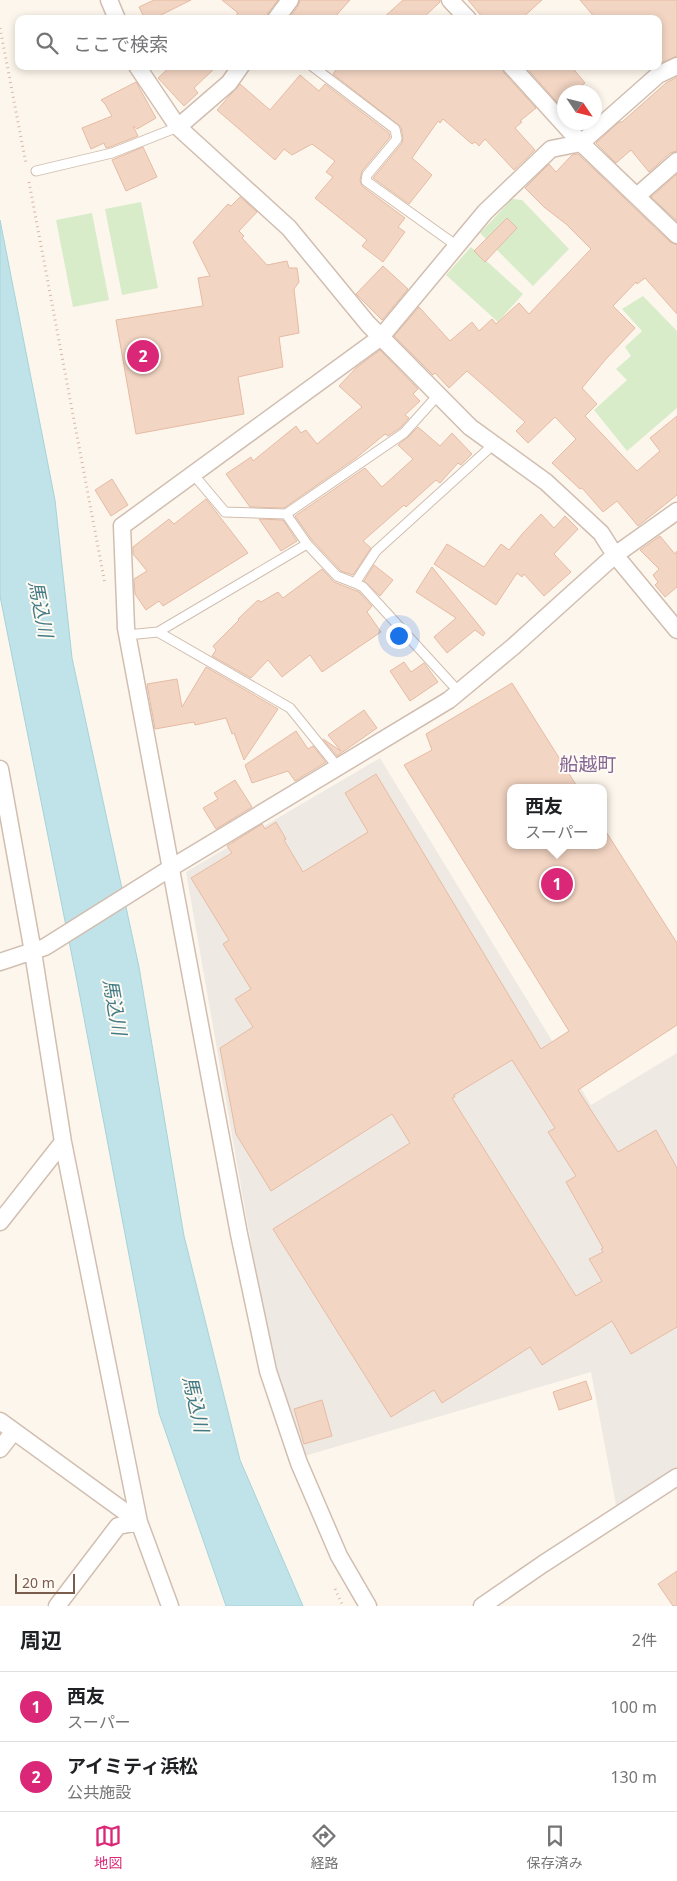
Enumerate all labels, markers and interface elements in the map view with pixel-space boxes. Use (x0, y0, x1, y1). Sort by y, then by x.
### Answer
search box (15, 15, 662, 70)
icon: search (33, 29, 61, 57)
text: ここで検索 (73, 31, 168, 57)
north arrow (557, 85, 602, 130)
pin: 2 (127, 337, 159, 375)
water label: 馬込川 (23, 579, 60, 641)
your location (386, 623, 412, 649)
district label: 船越町 (559, 751, 617, 777)
popup (507, 784, 607, 849)
text: 西友 (525, 793, 563, 819)
text: スーパー (525, 821, 589, 843)
pin: 1 (541, 865, 573, 903)
water label: 馬込川 (97, 977, 133, 1039)
water label: 馬込川 (177, 1373, 216, 1437)
scale bar (15, 1571, 75, 1594)
text: 20 m (22, 1573, 55, 1592)
text: 周辺 (20, 1626, 62, 1654)
text: 2件 (632, 1629, 657, 1651)
text: 西友 (67, 1683, 105, 1709)
text: 1 (31, 1696, 41, 1718)
text: 100 m (610, 1696, 657, 1718)
text: スーパー (67, 1711, 131, 1733)
text: アイミティ浜松 (67, 1753, 198, 1779)
text: 2 (31, 1766, 41, 1788)
text: 130 m (610, 1766, 657, 1788)
text: 公共施設 (67, 1781, 131, 1803)
tab: 地図 (94, 1822, 122, 1872)
tab: 経路 (310, 1822, 338, 1872)
tab: 保存済み (527, 1822, 583, 1872)

